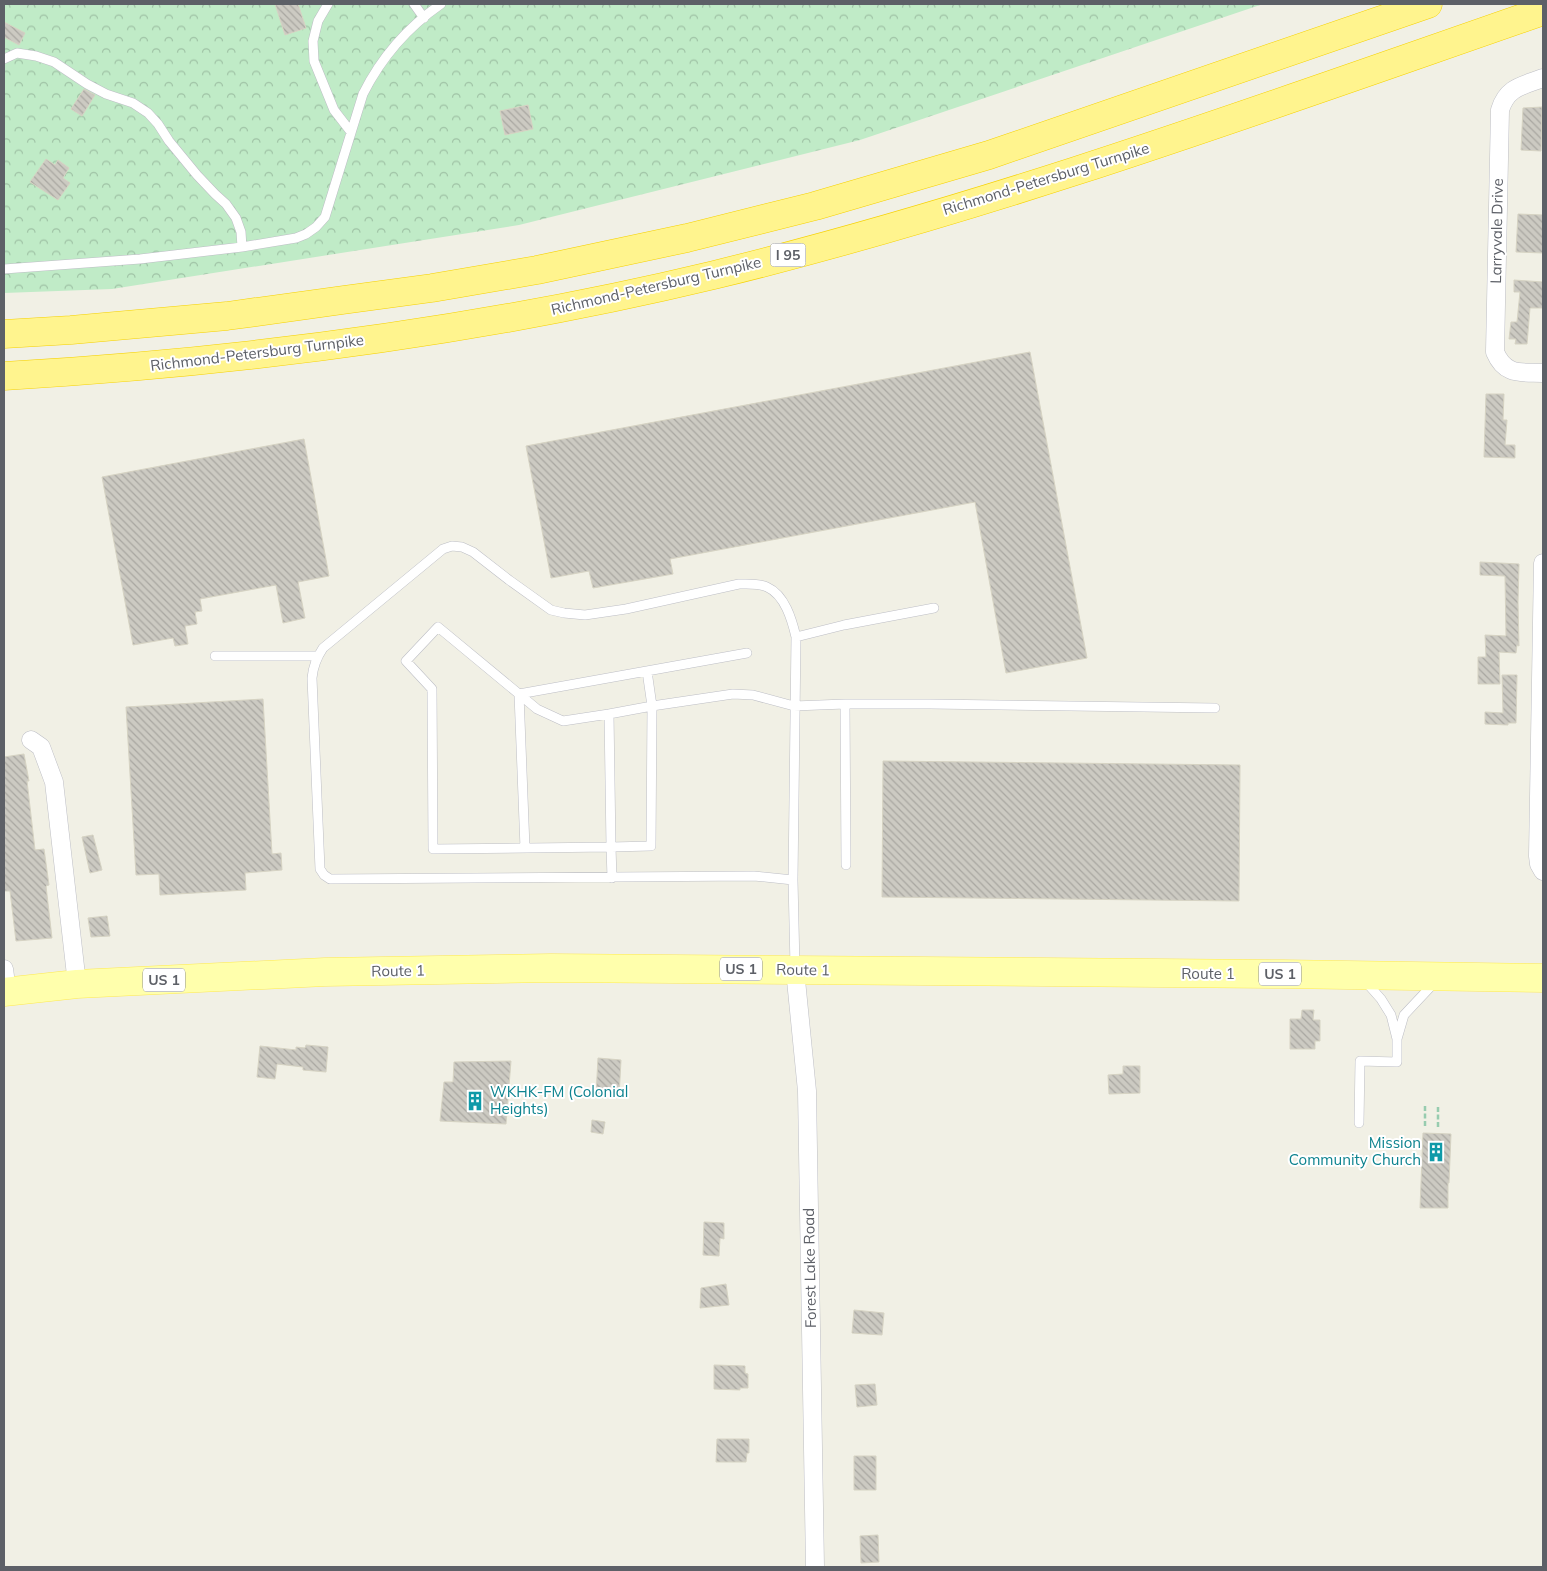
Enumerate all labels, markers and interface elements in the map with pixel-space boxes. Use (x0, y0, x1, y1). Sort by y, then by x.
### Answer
street label: Richmond-Petersburg Turnpike (940, 138, 1151, 219)
street label: Larryvale Drive (1486, 178, 1507, 284)
road number: I 95 (770, 244, 806, 266)
street label: Richmond-Petersburg Turnpike (549, 252, 763, 319)
street label: Richmond-Petersburg Turnpike (149, 330, 365, 375)
road number: US 1 (720, 958, 762, 981)
street label: Route 1 (776, 960, 830, 979)
street label: Route 1 (371, 961, 425, 980)
road number: US 1 (1259, 962, 1301, 986)
street label: Route 1 (1181, 964, 1235, 983)
road number: US 1 (143, 968, 185, 992)
place label: WKHK-FM (Colonial Heights) (490, 1082, 628, 1118)
building icon: WKHK-FM (Colonial Heights) (464, 1090, 486, 1112)
place label: Mission Community Church (1289, 1133, 1421, 1169)
building icon: Mission Community Church (1425, 1141, 1447, 1163)
street label: Forest Lake Road (799, 1208, 820, 1328)

